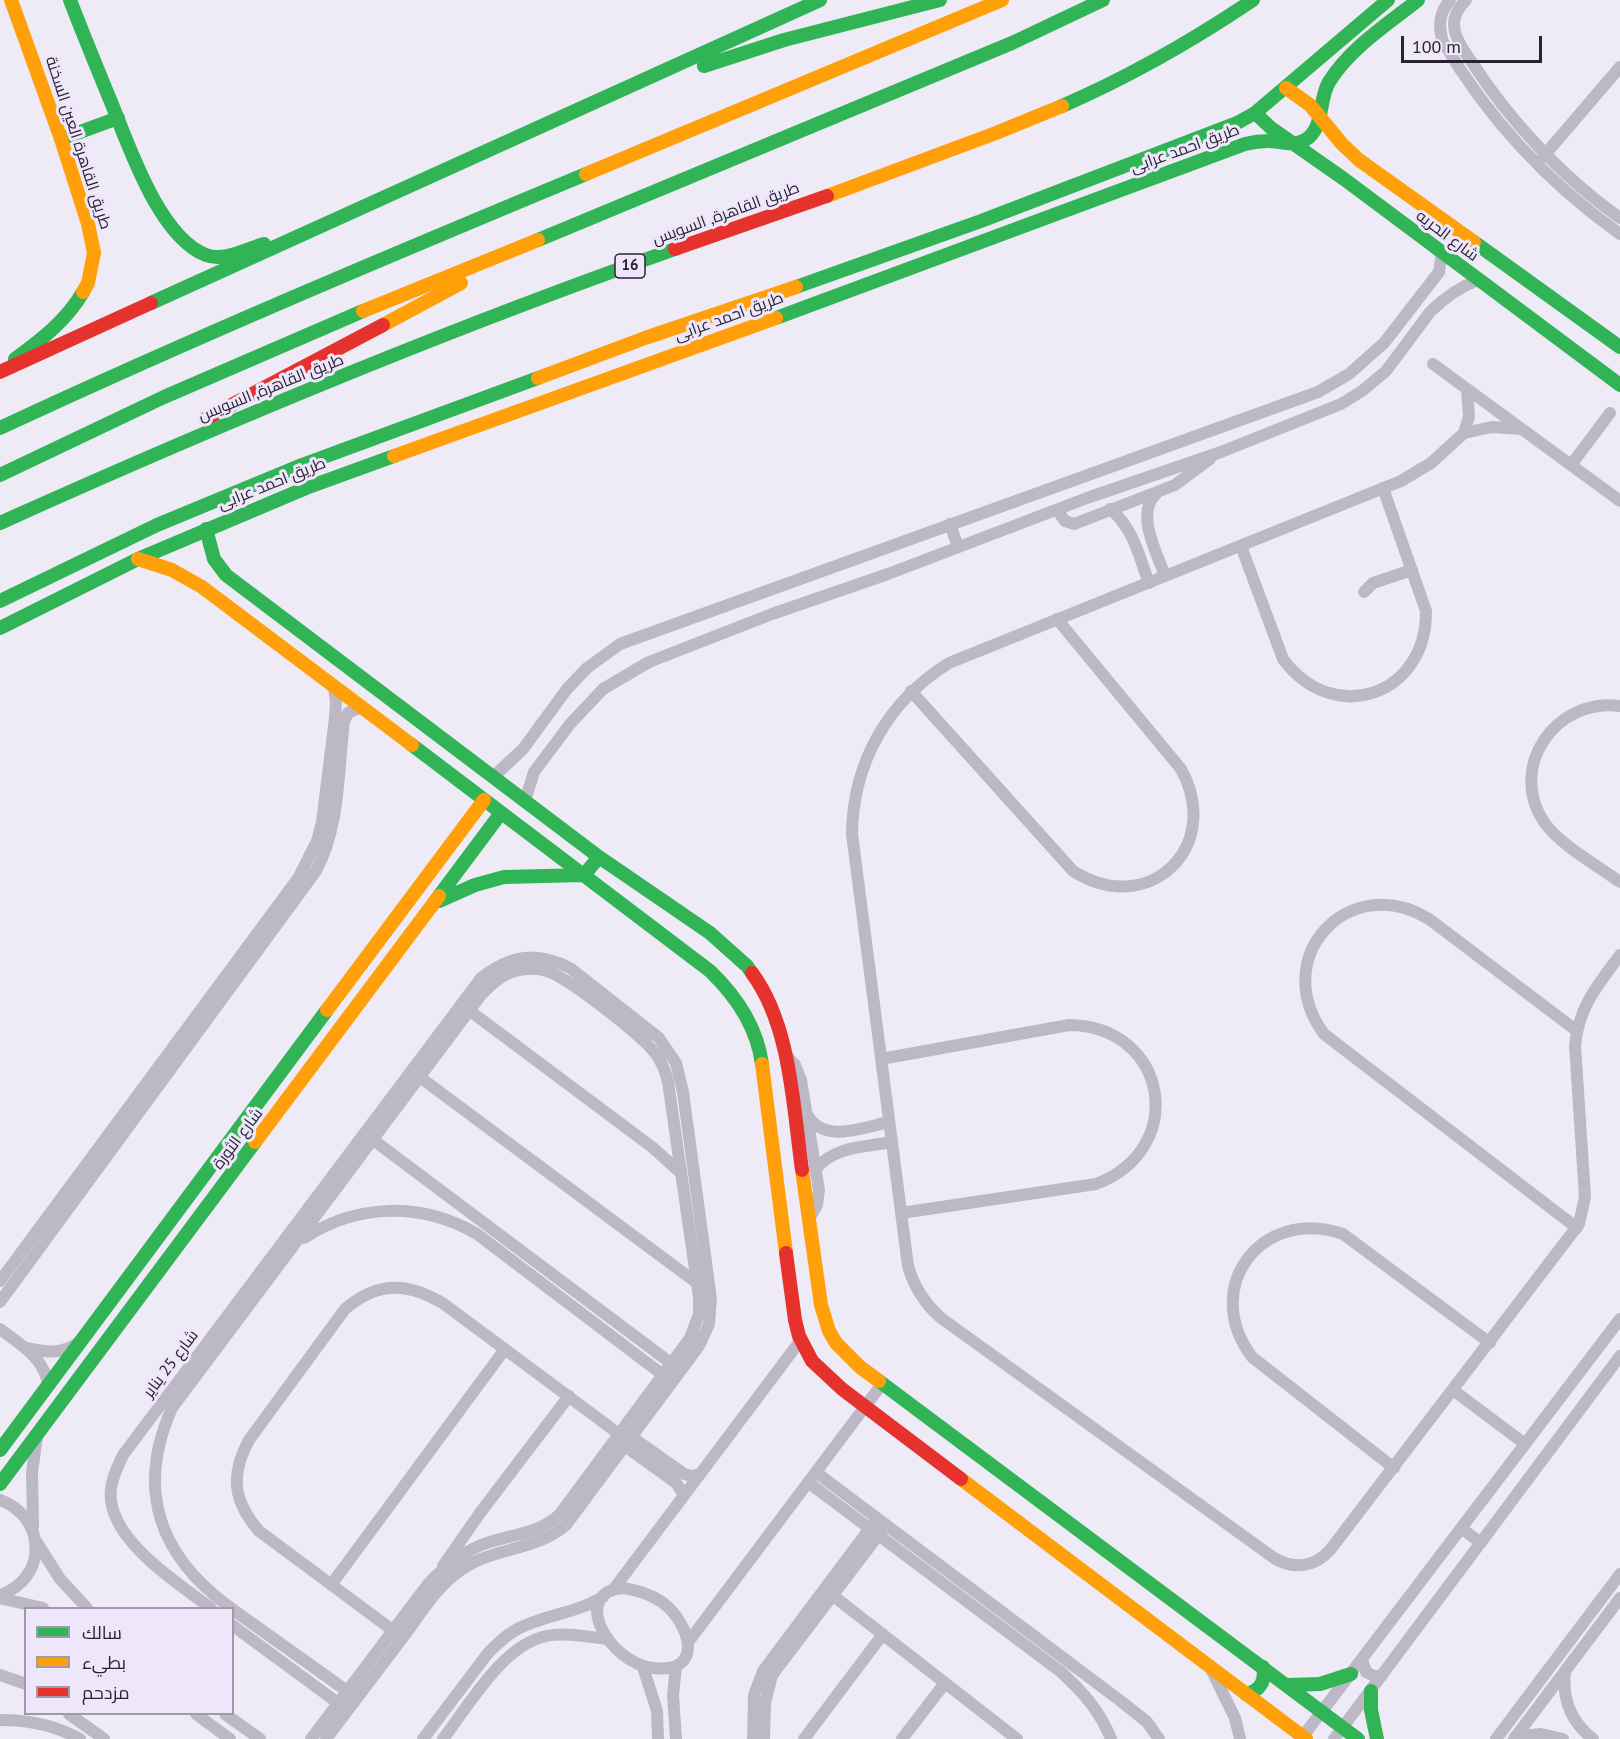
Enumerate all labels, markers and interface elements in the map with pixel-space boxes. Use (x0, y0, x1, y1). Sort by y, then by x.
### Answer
scale bar (1404, 24, 1545, 62)
text: 100 m (1412, 35, 1461, 58)
street label: طريق القاهرة العين السخنة (41, 54, 115, 232)
street label: طريق احمد عرابى (1128, 120, 1242, 178)
street label: طريق القاهرة, السويس (650, 178, 802, 250)
street label: شارع الحريه (1412, 206, 1482, 266)
road number: 16 (615, 254, 645, 278)
street label: طريق احمد عرابى (672, 288, 786, 346)
street label: طريق القاهرة, السويس (195, 350, 347, 426)
street label: طريق احمد عرابى (215, 454, 329, 514)
street label: شارع الثورة (209, 1105, 267, 1173)
street label: شارع 25 يناير (139, 1326, 203, 1402)
legend (24, 1607, 234, 1715)
text: سالك (82, 1621, 122, 1644)
text: بطيء (82, 1651, 126, 1674)
text: مزدحم (82, 1681, 130, 1704)

